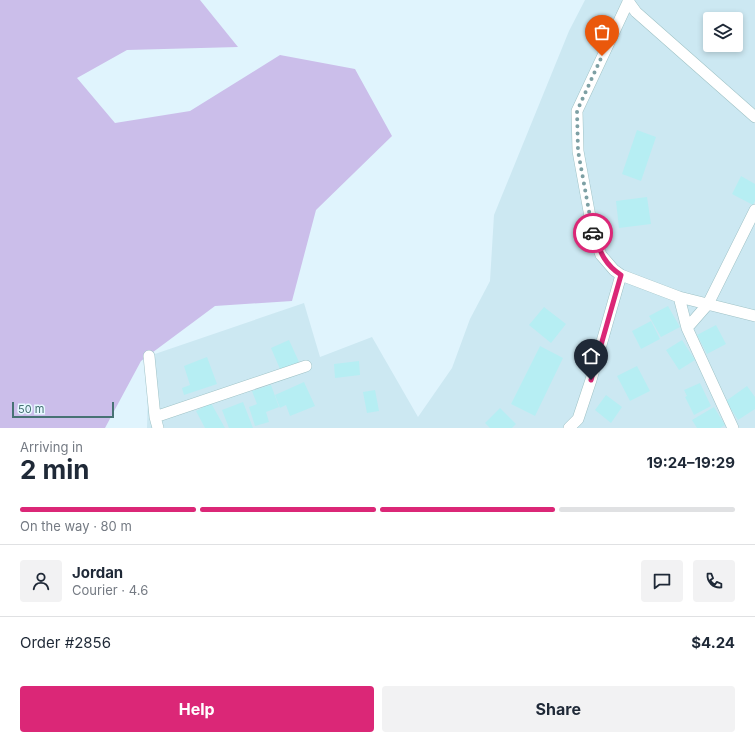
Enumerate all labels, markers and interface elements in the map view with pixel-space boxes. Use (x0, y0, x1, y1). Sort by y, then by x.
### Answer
map controls (703, 12, 743, 52)
button: layers (703, 12, 743, 52)
pin (585, 15, 619, 56)
icon: bag (591, 21, 613, 43)
courier (573, 213, 613, 253)
icon: car (582, 222, 604, 244)
pin (574, 339, 608, 380)
icon: home (580, 345, 602, 367)
scale bar (12, 400, 114, 419)
text: 50 m (18, 402, 44, 416)
text: Arriving in (20, 439, 83, 455)
text: 19:24–19:29 (647, 453, 735, 472)
text: 2 min (20, 454, 90, 485)
text: On the way · 80 m (20, 518, 132, 534)
button: person (20, 560, 62, 602)
button: chat (641, 560, 683, 602)
button: phone (693, 560, 735, 602)
text: Jordan (72, 563, 123, 582)
text: Courier · 4.6 (72, 582, 148, 598)
text: Order #2856 (20, 633, 111, 652)
text: $4.24 (691, 633, 735, 652)
button: Help (20, 686, 374, 732)
button: Share (382, 686, 735, 732)

